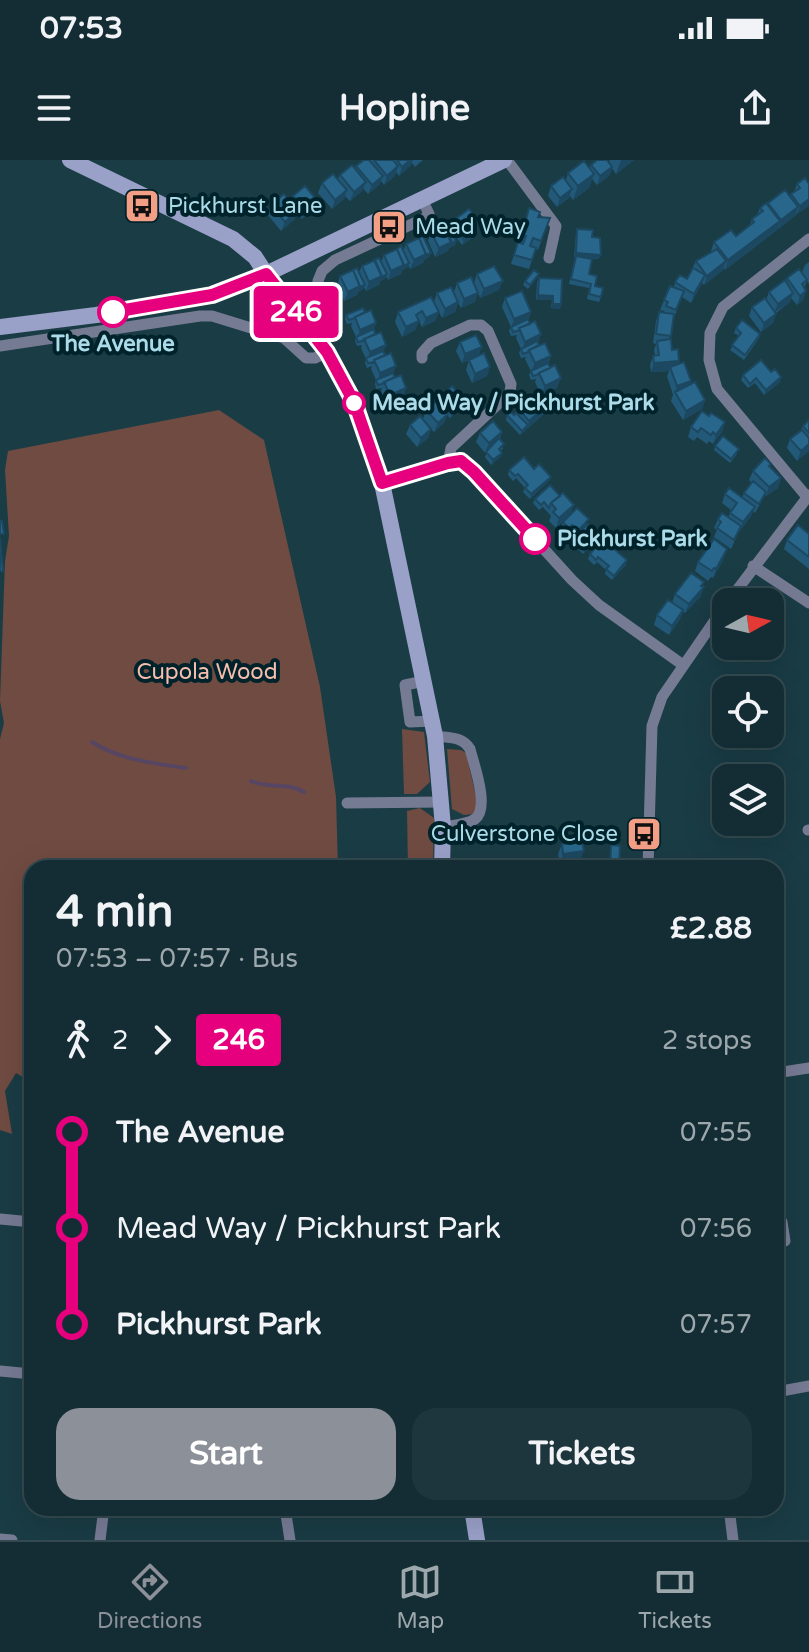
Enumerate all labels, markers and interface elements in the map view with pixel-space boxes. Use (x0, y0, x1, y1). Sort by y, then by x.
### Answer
text: 07:53 (40, 10, 123, 47)
icon: menu (32, 86, 76, 130)
icon: share (733, 86, 777, 130)
text: Hopline (339, 87, 470, 130)
bus stop icon: Pickhurst Lane (123, 187, 161, 225)
place label: Pickhurst Lane (168, 193, 322, 219)
bus stop icon: Mead Way (370, 208, 408, 246)
place label: Mead Way (415, 214, 526, 240)
line badge: 246 (250, 286, 342, 338)
text: 246 (270, 295, 322, 329)
marker: The Avenue (98, 297, 128, 327)
place label: The Avenue (50, 331, 175, 357)
place label: Mead Way / Pickhurst Park (372, 390, 654, 416)
marker: Mead Way / Pickhurst Park (343, 392, 365, 414)
marker: Pickhurst Park (520, 524, 550, 554)
place label: Pickhurst Park (557, 526, 708, 552)
north arrow (712, 588, 784, 660)
map controls (712, 588, 784, 836)
park label: Cupola Wood (136, 659, 278, 685)
button: locate (712, 676, 784, 748)
button: layers (712, 764, 784, 836)
bus stop icon: Culverstone Close (625, 815, 663, 853)
place label: Culverstone Close (431, 821, 618, 847)
text: 4 min (56, 886, 173, 939)
text: £2.88 (670, 910, 752, 947)
text: 07:53 – 07:57 · Bus (56, 943, 298, 974)
icon: walk (56, 1018, 100, 1062)
icon: forward (140, 1018, 184, 1062)
text: 246 (212, 1023, 265, 1057)
text: 2 (112, 1025, 128, 1056)
text: 2 stops (662, 1025, 752, 1056)
text: The Avenue (116, 1114, 285, 1151)
text: 07:55 (680, 1117, 752, 1148)
text: Mead Way / Pickhurst Park (116, 1210, 501, 1247)
text: 07:56 (680, 1213, 752, 1244)
text: Pickhurst Park (116, 1306, 321, 1343)
text: 07:57 (680, 1309, 752, 1340)
button: Start (56, 1408, 396, 1500)
button: Tickets (412, 1408, 752, 1500)
tab: Directions (97, 1560, 202, 1634)
tab: Map (397, 1560, 444, 1634)
tab: Tickets (638, 1560, 712, 1634)

